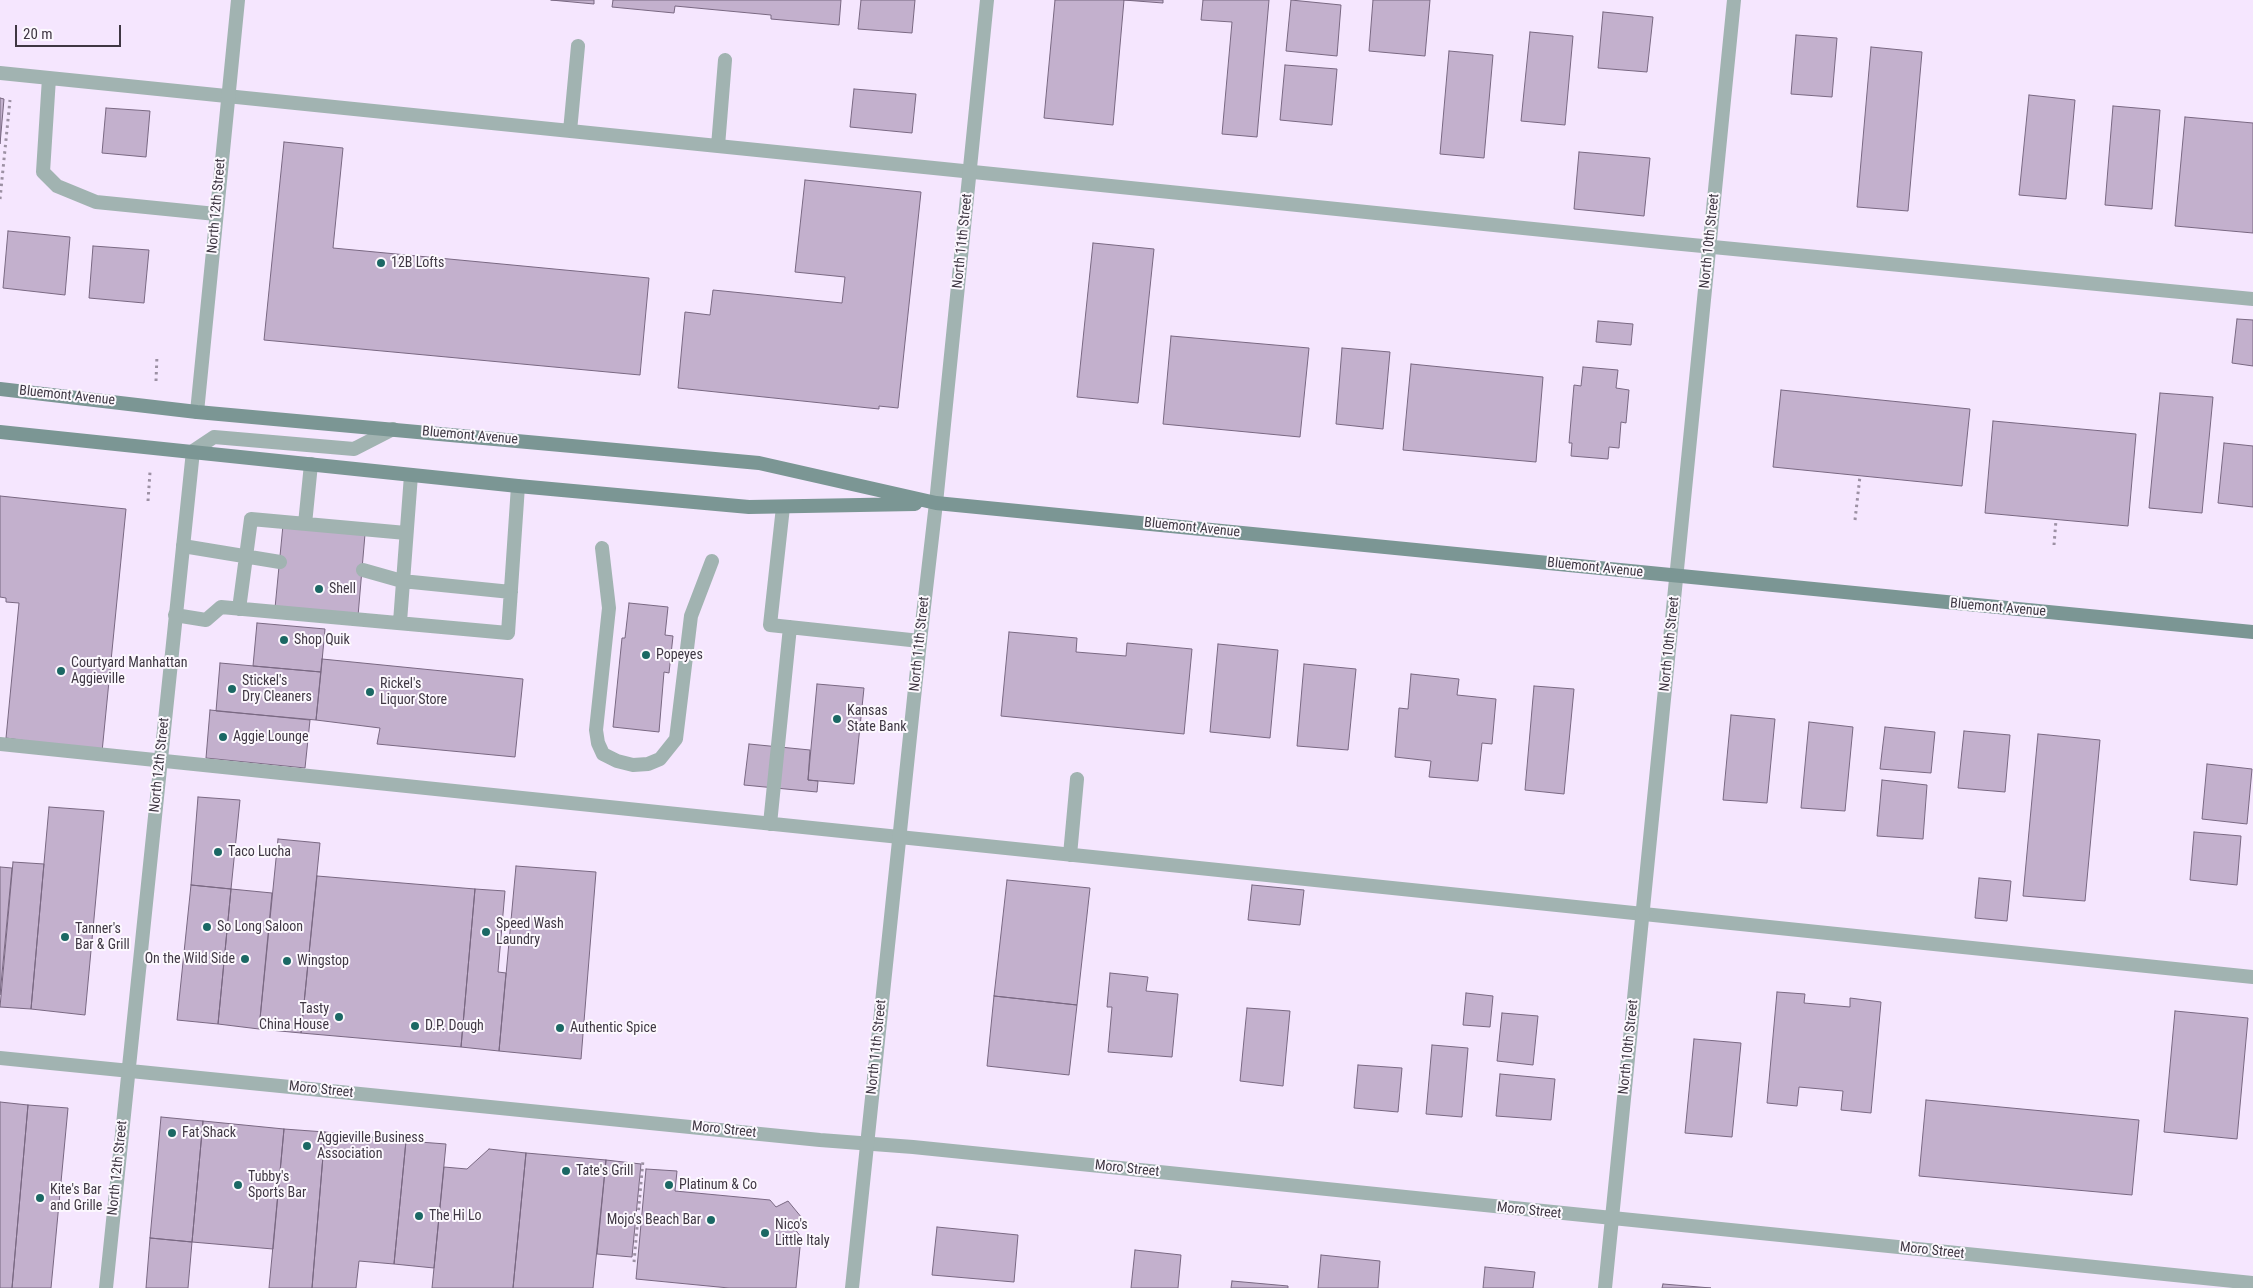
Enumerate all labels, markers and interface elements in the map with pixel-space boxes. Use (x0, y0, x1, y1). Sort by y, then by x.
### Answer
scale bar (18, 15, 124, 47)
text: 20 m (23, 25, 53, 43)
street label: North 12th Street (204, 158, 230, 254)
street label: North 11th Street (950, 193, 976, 289)
street label: North 10th Street (1697, 193, 1723, 289)
place label: 12B Lofts (391, 255, 444, 271)
marker: 12B Lofts (375, 257, 387, 269)
street label: Bluemont Avenue (18, 383, 116, 409)
street label: Bluemont Avenue (421, 423, 519, 449)
street label: Bluemont Avenue (1143, 515, 1241, 541)
street label: Bluemont Avenue (1546, 555, 1644, 581)
place label: Shell (329, 581, 356, 597)
marker: Shell (313, 583, 325, 595)
street label: Bluemont Avenue (1949, 595, 2047, 621)
street label: North 11th Street (907, 596, 933, 692)
street label: North 10th Street (1657, 596, 1683, 692)
place label: Shop Quik (294, 632, 350, 648)
marker: Shop Quik (278, 634, 290, 646)
place label: Popeyes (656, 647, 703, 663)
marker: Popeyes (640, 649, 652, 661)
place label: Courtyard Manhattan Aggieville (71, 655, 188, 688)
marker: Courtyard Manhattan Aggieville (55, 665, 67, 677)
place label: Stickel's Dry Cleaners (242, 673, 312, 706)
place label: Rickel's Liquor Store (380, 676, 447, 709)
marker: Stickel's Dry Cleaners (226, 683, 238, 695)
marker: Rickel's Liquor Store (364, 686, 376, 698)
place label: Kansas State Bank (847, 703, 906, 736)
marker: Kansas State Bank (831, 713, 843, 725)
street label: North 12th Street (147, 717, 173, 813)
place label: Aggie Lounge (233, 729, 309, 745)
marker: Aggie Lounge (217, 731, 229, 743)
place label: Taco Lucha (228, 844, 291, 860)
marker: Taco Lucha (212, 846, 224, 858)
place label: Speed Wash Laundry (496, 916, 564, 949)
place label: So Long Saloon (217, 919, 303, 935)
place label: Tanner's Bar & Grill (75, 921, 130, 954)
marker: So Long Saloon (201, 921, 213, 933)
marker: Speed Wash Laundry (480, 926, 492, 938)
marker: Tanner's Bar & Grill (59, 931, 71, 943)
place label: On the Wild Side (145, 951, 235, 967)
marker: On the Wild Side (239, 953, 251, 965)
place label: Wingstop (297, 953, 349, 969)
marker: Wingstop (281, 955, 293, 967)
street label: North 11th Street (864, 999, 890, 1095)
street label: North 10th Street (1616, 999, 1642, 1095)
place label: Tasty China House (259, 1001, 329, 1034)
marker: Tasty China House (333, 1011, 345, 1023)
place label: D.P. Dough (425, 1018, 484, 1034)
marker: D.P. Dough (409, 1020, 421, 1032)
place label: Authentic Spice (570, 1020, 656, 1036)
marker: Authentic Spice (554, 1022, 566, 1034)
street label: Moro Street (288, 1078, 354, 1102)
street label: Moro Street (691, 1118, 757, 1142)
street label: North 12th Street (105, 1120, 131, 1216)
place label: Fat Shack (182, 1125, 236, 1141)
marker: Fat Shack (166, 1127, 178, 1139)
place label: Aggieville Business Association (317, 1130, 424, 1162)
marker: Aggieville Business Association (301, 1140, 313, 1152)
street label: Moro Street (1094, 1157, 1160, 1181)
place label: Tate's Grill (576, 1163, 634, 1179)
marker: Tate's Grill (560, 1165, 572, 1177)
place label: Tubby's Sports Bar (248, 1169, 306, 1202)
place label: Platinum & Co (679, 1177, 757, 1193)
marker: Tubby's Sports Bar (232, 1179, 244, 1191)
marker: Platinum & Co (663, 1179, 675, 1191)
place label: Kite's Bar and Grille (50, 1182, 102, 1214)
marker: Kite's Bar and Grille (34, 1192, 46, 1204)
street label: Moro Street (1496, 1199, 1562, 1223)
place label: The Hi Lo (429, 1208, 482, 1224)
marker: The Hi Lo (413, 1210, 425, 1222)
place label: Mojo's Beach Bar (607, 1212, 701, 1228)
marker: Mojo's Beach Bar (705, 1214, 717, 1226)
place label: Nico's Little Italy (775, 1217, 830, 1250)
marker: Nico's Little Italy (759, 1227, 771, 1239)
street label: Moro Street (1899, 1239, 1965, 1263)

